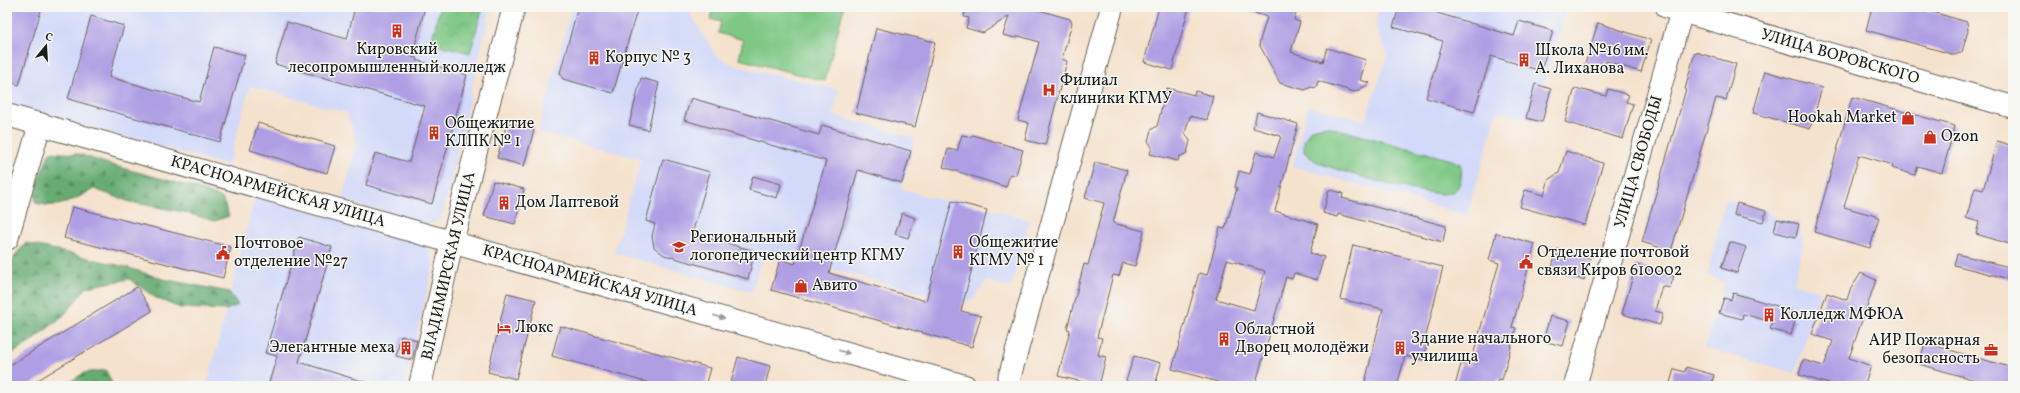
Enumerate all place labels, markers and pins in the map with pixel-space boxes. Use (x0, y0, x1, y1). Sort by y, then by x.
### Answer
building icon: Кировский лесопромышленный колледж (389, 23, 405, 39)
place label: Кировский лесопромышленный колледж (288, 39, 506, 79)
place label: Школа №16 им. А. Лиханова (1535, 40, 1649, 80)
place label: Корпус № 3 (605, 47, 691, 69)
building icon: Корпус № 3 (586, 50, 602, 66)
building icon: Школа №16 им. А. Лиханова (1516, 52, 1532, 68)
place label: Филиал клиники КГМУ (1060, 70, 1173, 110)
hospital icon: Филиал клиники КГМУ (1041, 82, 1057, 98)
place label: Hookah Market (1787, 107, 1897, 129)
shop icon: Hookah Market (1900, 110, 1916, 126)
place label: Общежитие КЛПК № 1 (445, 113, 534, 153)
building icon: Общежитие КЛПК № 1 (426, 125, 442, 141)
place label: Ozon (1941, 126, 1979, 148)
shop icon: Ozon (1922, 129, 1938, 145)
place label: Дом Лаптевой (515, 192, 619, 214)
building icon: Дом Лаптевой (496, 195, 512, 211)
place label: Региональный логопедический центр КГМУ (690, 227, 905, 267)
place label: Общежитие КГМУ № 1 (969, 232, 1058, 272)
place label: Почтовое отделение №27 (234, 233, 349, 273)
school or university icon: Региональный логопедический центр КГМУ (671, 239, 687, 255)
place label: Отделение почтовой связи Киров 610002 (1537, 242, 1690, 282)
building icon: Общежитие КГМУ № 1 (950, 244, 966, 260)
public building icon: Почтовое отделение №27 (215, 245, 231, 261)
public building icon: Отделение почтовой связи Киров 610002 (1518, 254, 1534, 270)
place label: Авито (812, 275, 858, 297)
shop icon: Авито (793, 278, 809, 294)
place label: Колледж МФЮА (1780, 304, 1904, 326)
building icon: Колледж МФЮА (1761, 307, 1777, 323)
place label: Люкс (515, 317, 553, 339)
place label: Областной Дворец молодёжи (1235, 319, 1369, 359)
hotel icon: Люкс (496, 320, 512, 336)
place label: Здание начального училища (1411, 328, 1551, 368)
place label: АИР Пожарная безопасность (1869, 330, 1980, 370)
building icon: Областной Дворец молодёжи (1216, 331, 1232, 347)
place label: Элегантные меха (270, 337, 395, 359)
building icon: Элегантные меха (398, 340, 414, 356)
building icon: Здание начального училища (1392, 340, 1408, 356)
office icon: АИР Пожарная безопасность (1983, 342, 1999, 358)

